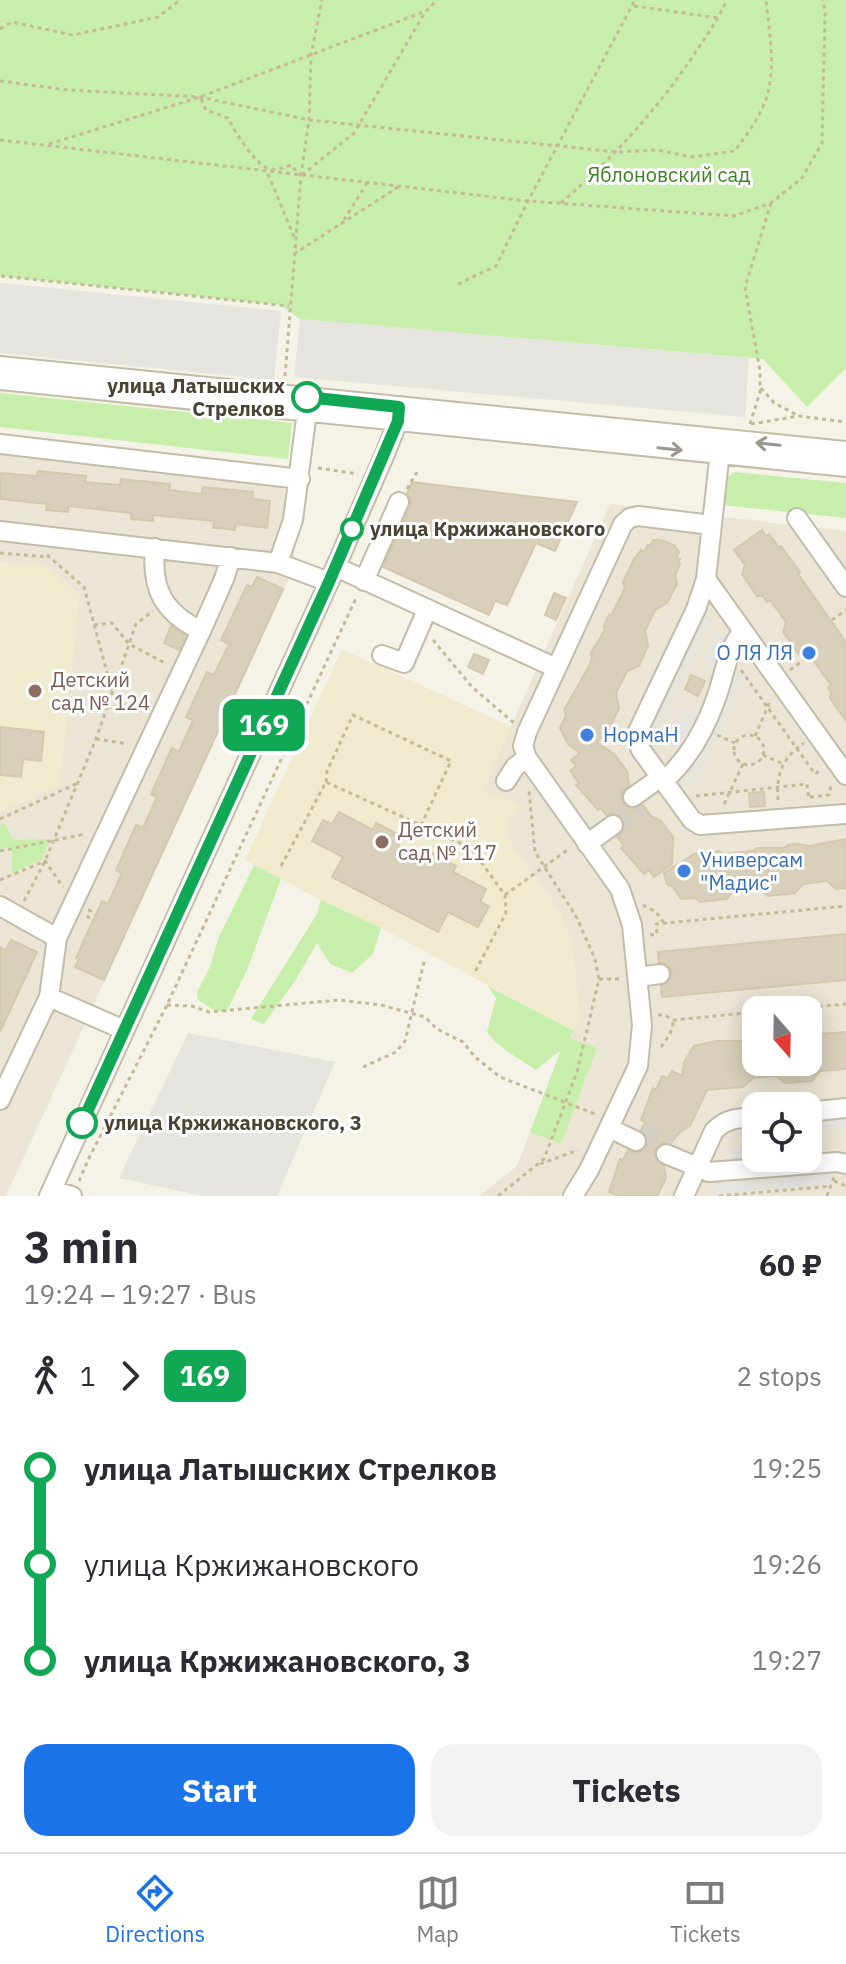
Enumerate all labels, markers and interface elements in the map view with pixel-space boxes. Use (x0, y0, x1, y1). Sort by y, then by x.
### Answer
park label: Яблоновский сад (587, 161, 751, 188)
place label: улица Латышских Стрелков (107, 372, 285, 422)
marker: улица Латышских Стрелков (292, 382, 322, 412)
one-way arrow (755, 436, 782, 451)
one-way arrow (656, 442, 683, 457)
place label: улица Кржижановского (370, 515, 605, 542)
marker: улица Кржижановского (341, 518, 363, 540)
place label: О ЛЯ ЛЯ (716, 639, 793, 666)
marker: О ЛЯ ЛЯ (800, 644, 818, 662)
place label: Детский сад № 124 (51, 666, 150, 716)
marker: Детский сад № 124 (26, 682, 44, 700)
line badge: 169 (218, 699, 310, 751)
text: 169 (239, 706, 289, 743)
place label: НормаН (603, 721, 679, 748)
marker: НормаН (578, 726, 596, 744)
place label: Детский сад № 117 (398, 816, 497, 866)
marker: Детский сад № 117 (373, 833, 391, 851)
place label: Универсам "Мадис" (700, 846, 803, 896)
marker: Универсам "Мадис" (675, 862, 693, 880)
north arrow (742, 996, 822, 1076)
map controls (742, 996, 822, 1172)
button: locate (742, 1092, 822, 1172)
marker: улица Кржижановского, 3 (67, 1108, 97, 1138)
place label: улица Кржижановского, 3 (104, 1109, 362, 1136)
text: 3 min (24, 1218, 139, 1275)
text: 60 ₽ (759, 1245, 822, 1284)
text: 19:24 – 19:27 · Bus (24, 1277, 257, 1311)
icon: walk (24, 1354, 68, 1398)
icon: forward (108, 1354, 152, 1398)
text: 169 (180, 1357, 230, 1394)
text: 1 (80, 1359, 96, 1393)
text: 2 stops (736, 1359, 822, 1393)
text: улица Латышских Стрелков (84, 1449, 497, 1488)
text: 19:25 (752, 1451, 822, 1485)
text: улица Кржижановского (84, 1545, 419, 1584)
text: 19:26 (752, 1547, 822, 1581)
text: улица Кржижановского, 3 (84, 1641, 471, 1680)
text: 19:27 (752, 1643, 822, 1677)
button: Start (24, 1744, 415, 1836)
button: Tickets (431, 1744, 822, 1836)
tab: Directions (105, 1871, 205, 1948)
tab: Map (416, 1871, 460, 1948)
tab: Tickets (670, 1871, 741, 1948)

